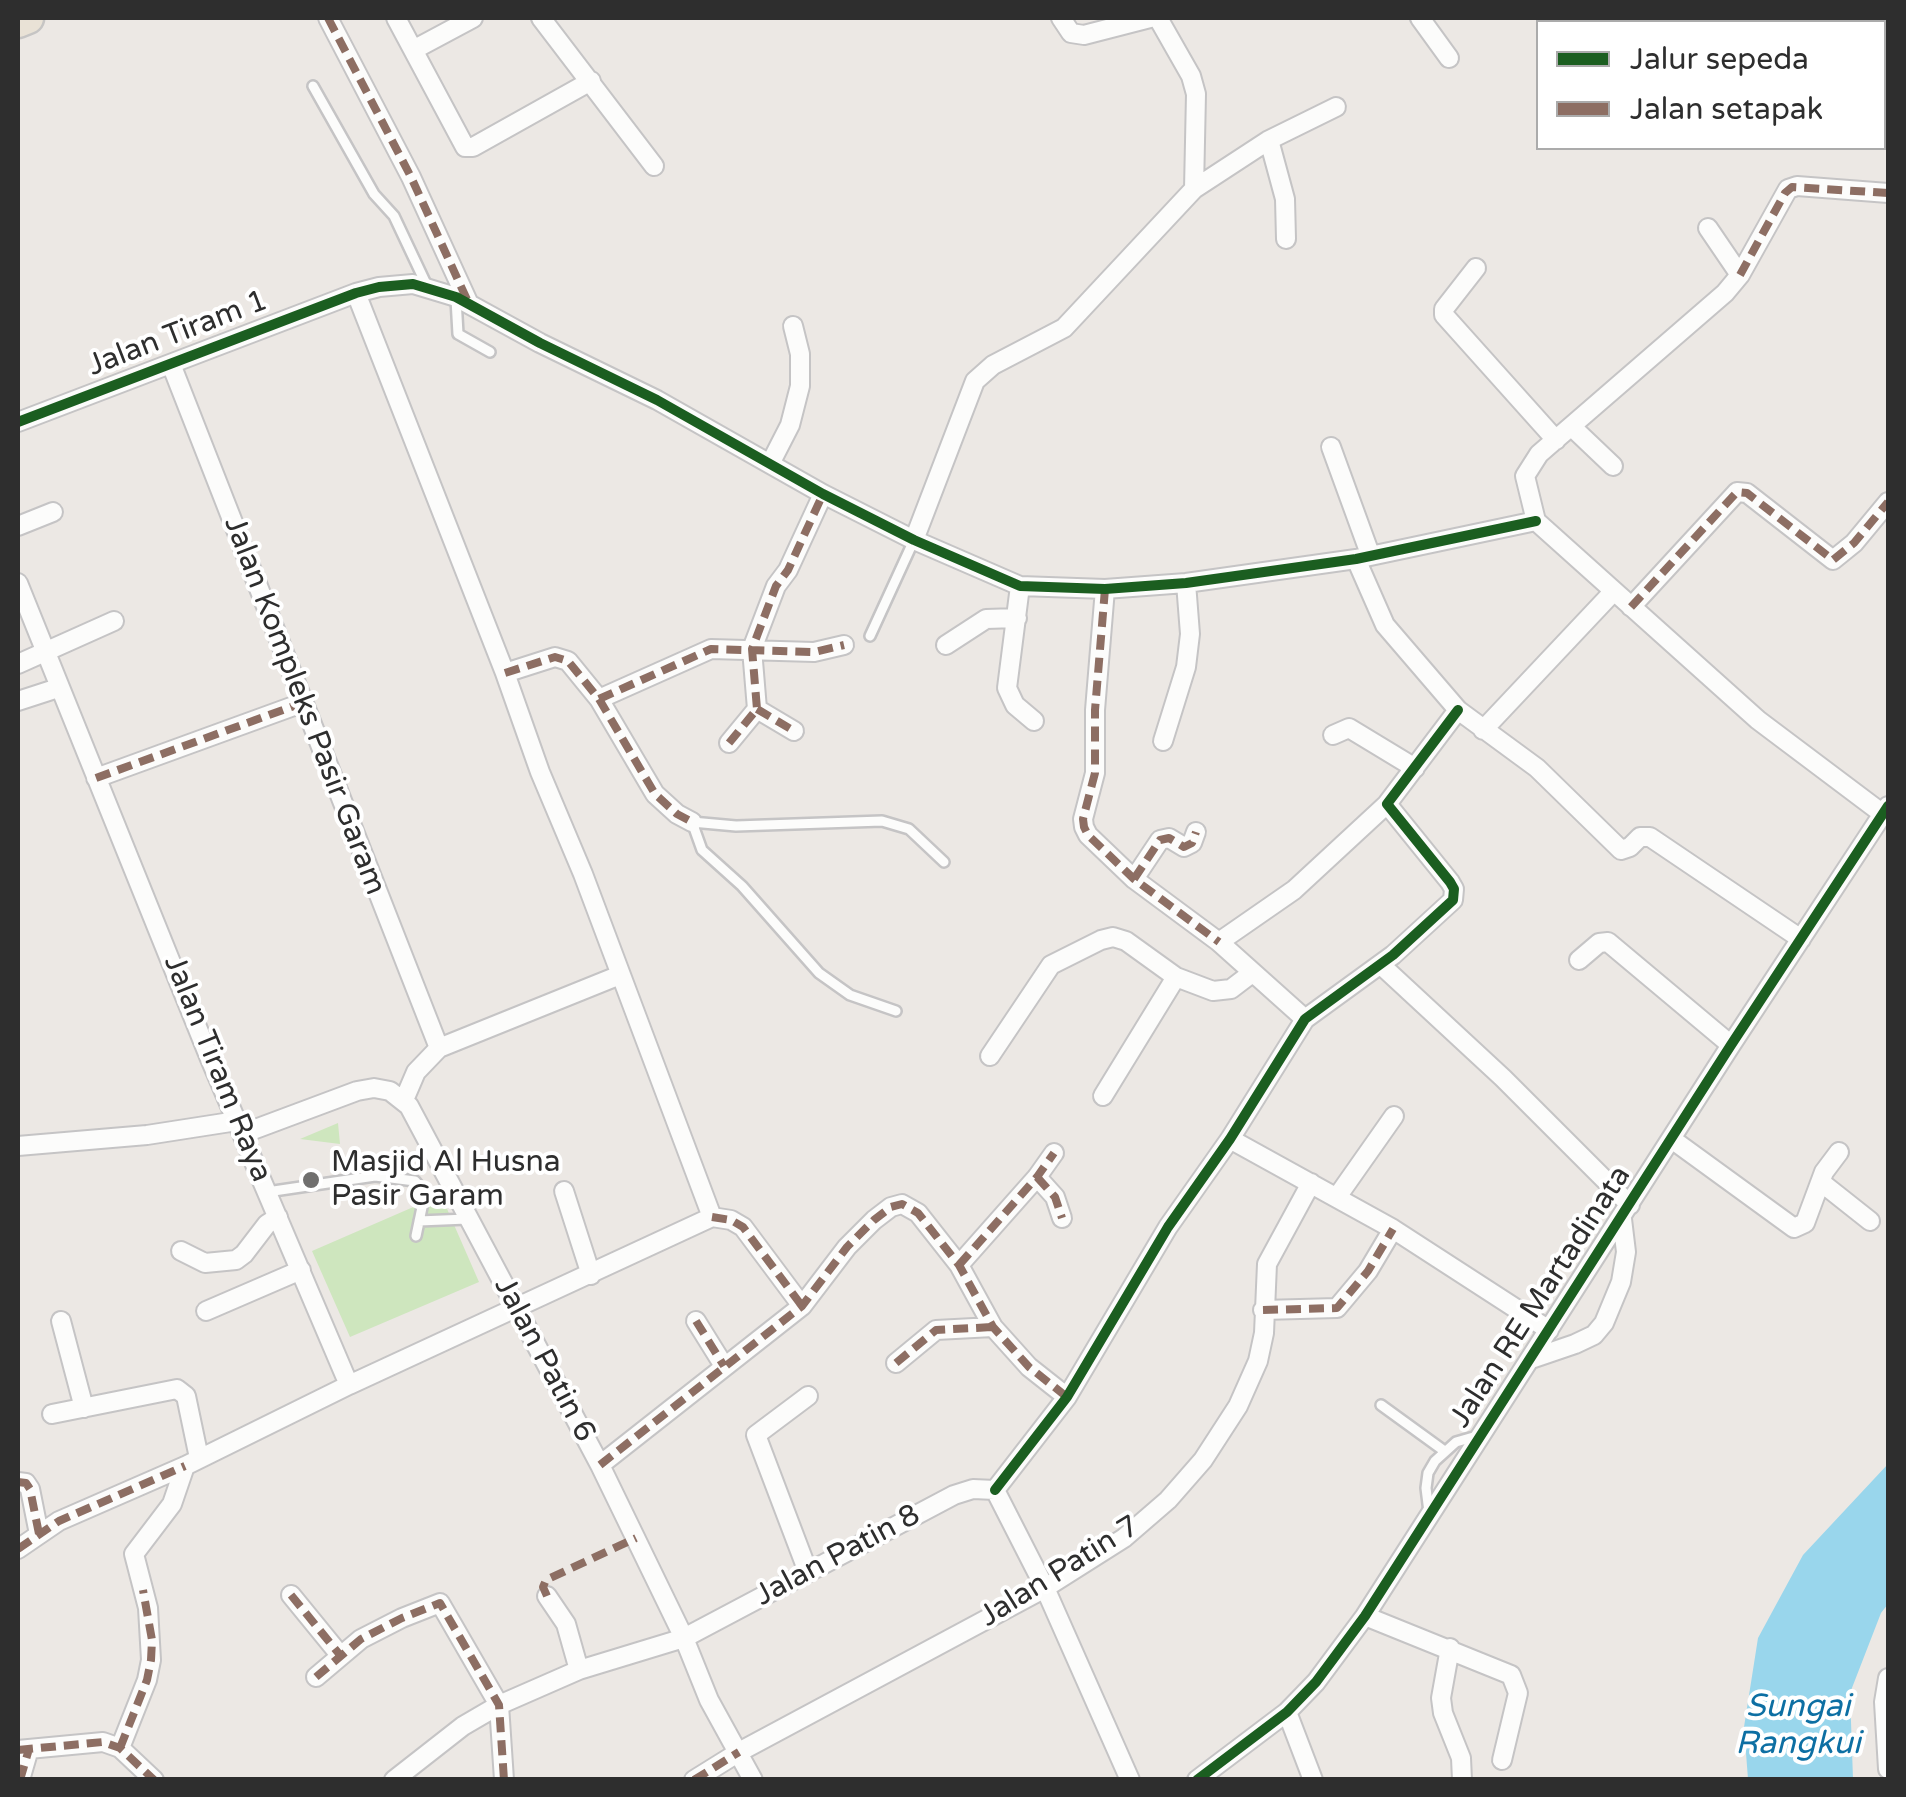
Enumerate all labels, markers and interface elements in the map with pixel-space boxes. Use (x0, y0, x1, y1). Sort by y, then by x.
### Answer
legend (1536, 20, 1886, 150)
text: Jalur sepeda (1630, 41, 1809, 78)
text: Jalan setapak (1630, 91, 1823, 128)
street label: Jalan Tiram 1 (83, 283, 273, 385)
street label: Jalan Kompleks Pasir Garam (215, 512, 393, 900)
street label: Jalan Tiram Raya (155, 950, 279, 1188)
place label: Masjid Al Husna Pasir Garam (331, 1145, 561, 1216)
street label: Jalan RE Martadinata (1443, 1159, 1639, 1435)
marker: Masjid Al Husna Pasir Garam (300, 1169, 322, 1191)
street label: Jalan Patin 6 (486, 1272, 602, 1448)
street label: Jalan Patin 8 (750, 1498, 926, 1614)
street label: Jalan Patin 7 (974, 1509, 1146, 1635)
water label: Sungai Rangkui (1735, 1689, 1861, 1764)

